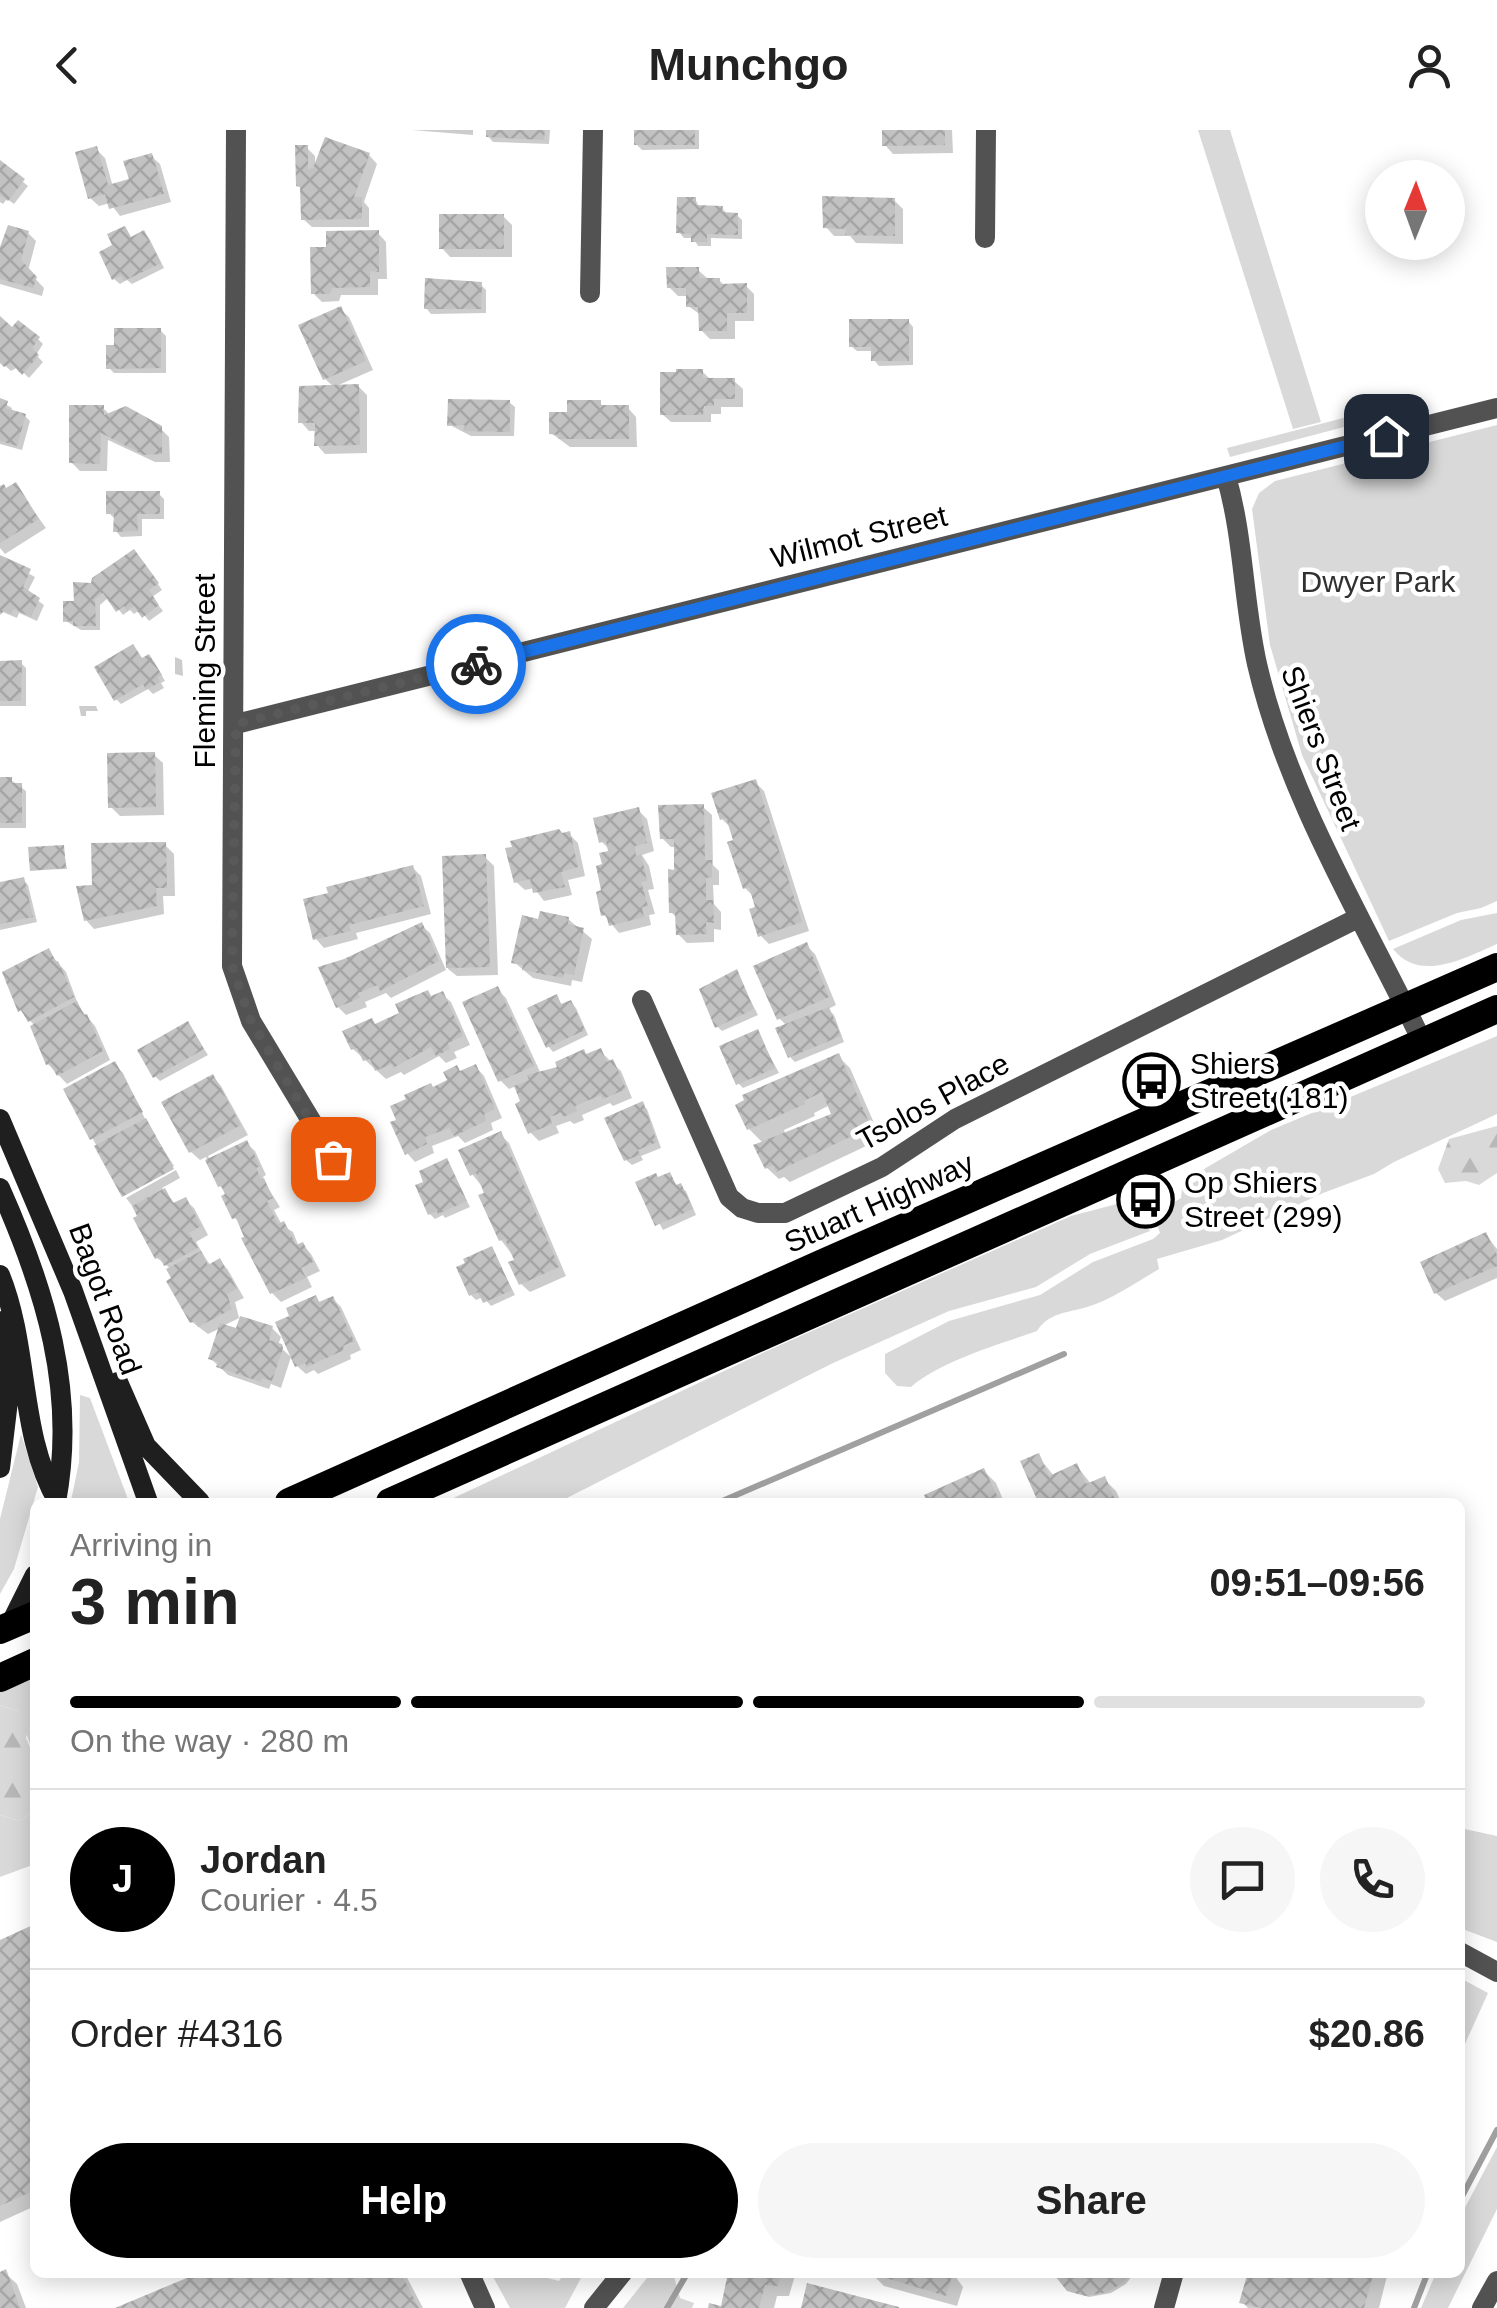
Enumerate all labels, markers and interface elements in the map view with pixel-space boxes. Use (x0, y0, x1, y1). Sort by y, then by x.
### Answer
icon: back (40, 38, 95, 93)
icon: person (1402, 38, 1457, 93)
text: Munchgo (649, 39, 848, 90)
north arrow (1365, 160, 1465, 260)
map controls (1365, 160, 1465, 260)
pin (1344, 394, 1429, 479)
icon: home (1359, 409, 1414, 464)
street label: Wilmot Street (768, 499, 951, 574)
park label: Dwyer Park (1300, 565, 1457, 598)
street label: Fleming Street (188, 573, 221, 769)
courier (426, 614, 526, 714)
icon: bike (449, 637, 504, 692)
street label: Shiers Street (1275, 661, 1368, 835)
street label: Tsolos Place (851, 1046, 1014, 1157)
place label: Shiers Street (181) (1190, 1047, 1348, 1114)
bus stop icon: Shiers Street (181) (1121, 1051, 1181, 1111)
pin (291, 1117, 376, 1202)
icon: bag (306, 1132, 361, 1187)
street label: Stuart Highway (779, 1146, 978, 1259)
place label: Op Shiers Street (299) (1184, 1166, 1342, 1233)
bus stop icon: Op Shiers Street (299) (1115, 1170, 1175, 1230)
street label: Bagot Road (63, 1219, 148, 1379)
text: Arriving in (70, 1527, 212, 1563)
text: 09:51–09:56 (1209, 1562, 1425, 1604)
text: 3 min (70, 1565, 240, 1638)
text: On the way · 280 m (70, 1723, 349, 1759)
button: chat (1190, 1827, 1295, 1932)
button: phone (1320, 1827, 1425, 1932)
text: Jordan (200, 1839, 327, 1881)
text: J (112, 1858, 133, 1900)
text: Courier · 4.5 (200, 1882, 378, 1918)
text: Order #4316 (70, 2013, 283, 2055)
text: $20.86 (1309, 2013, 1425, 2055)
button: Help (70, 2143, 738, 2258)
button: Share (758, 2143, 1425, 2258)

